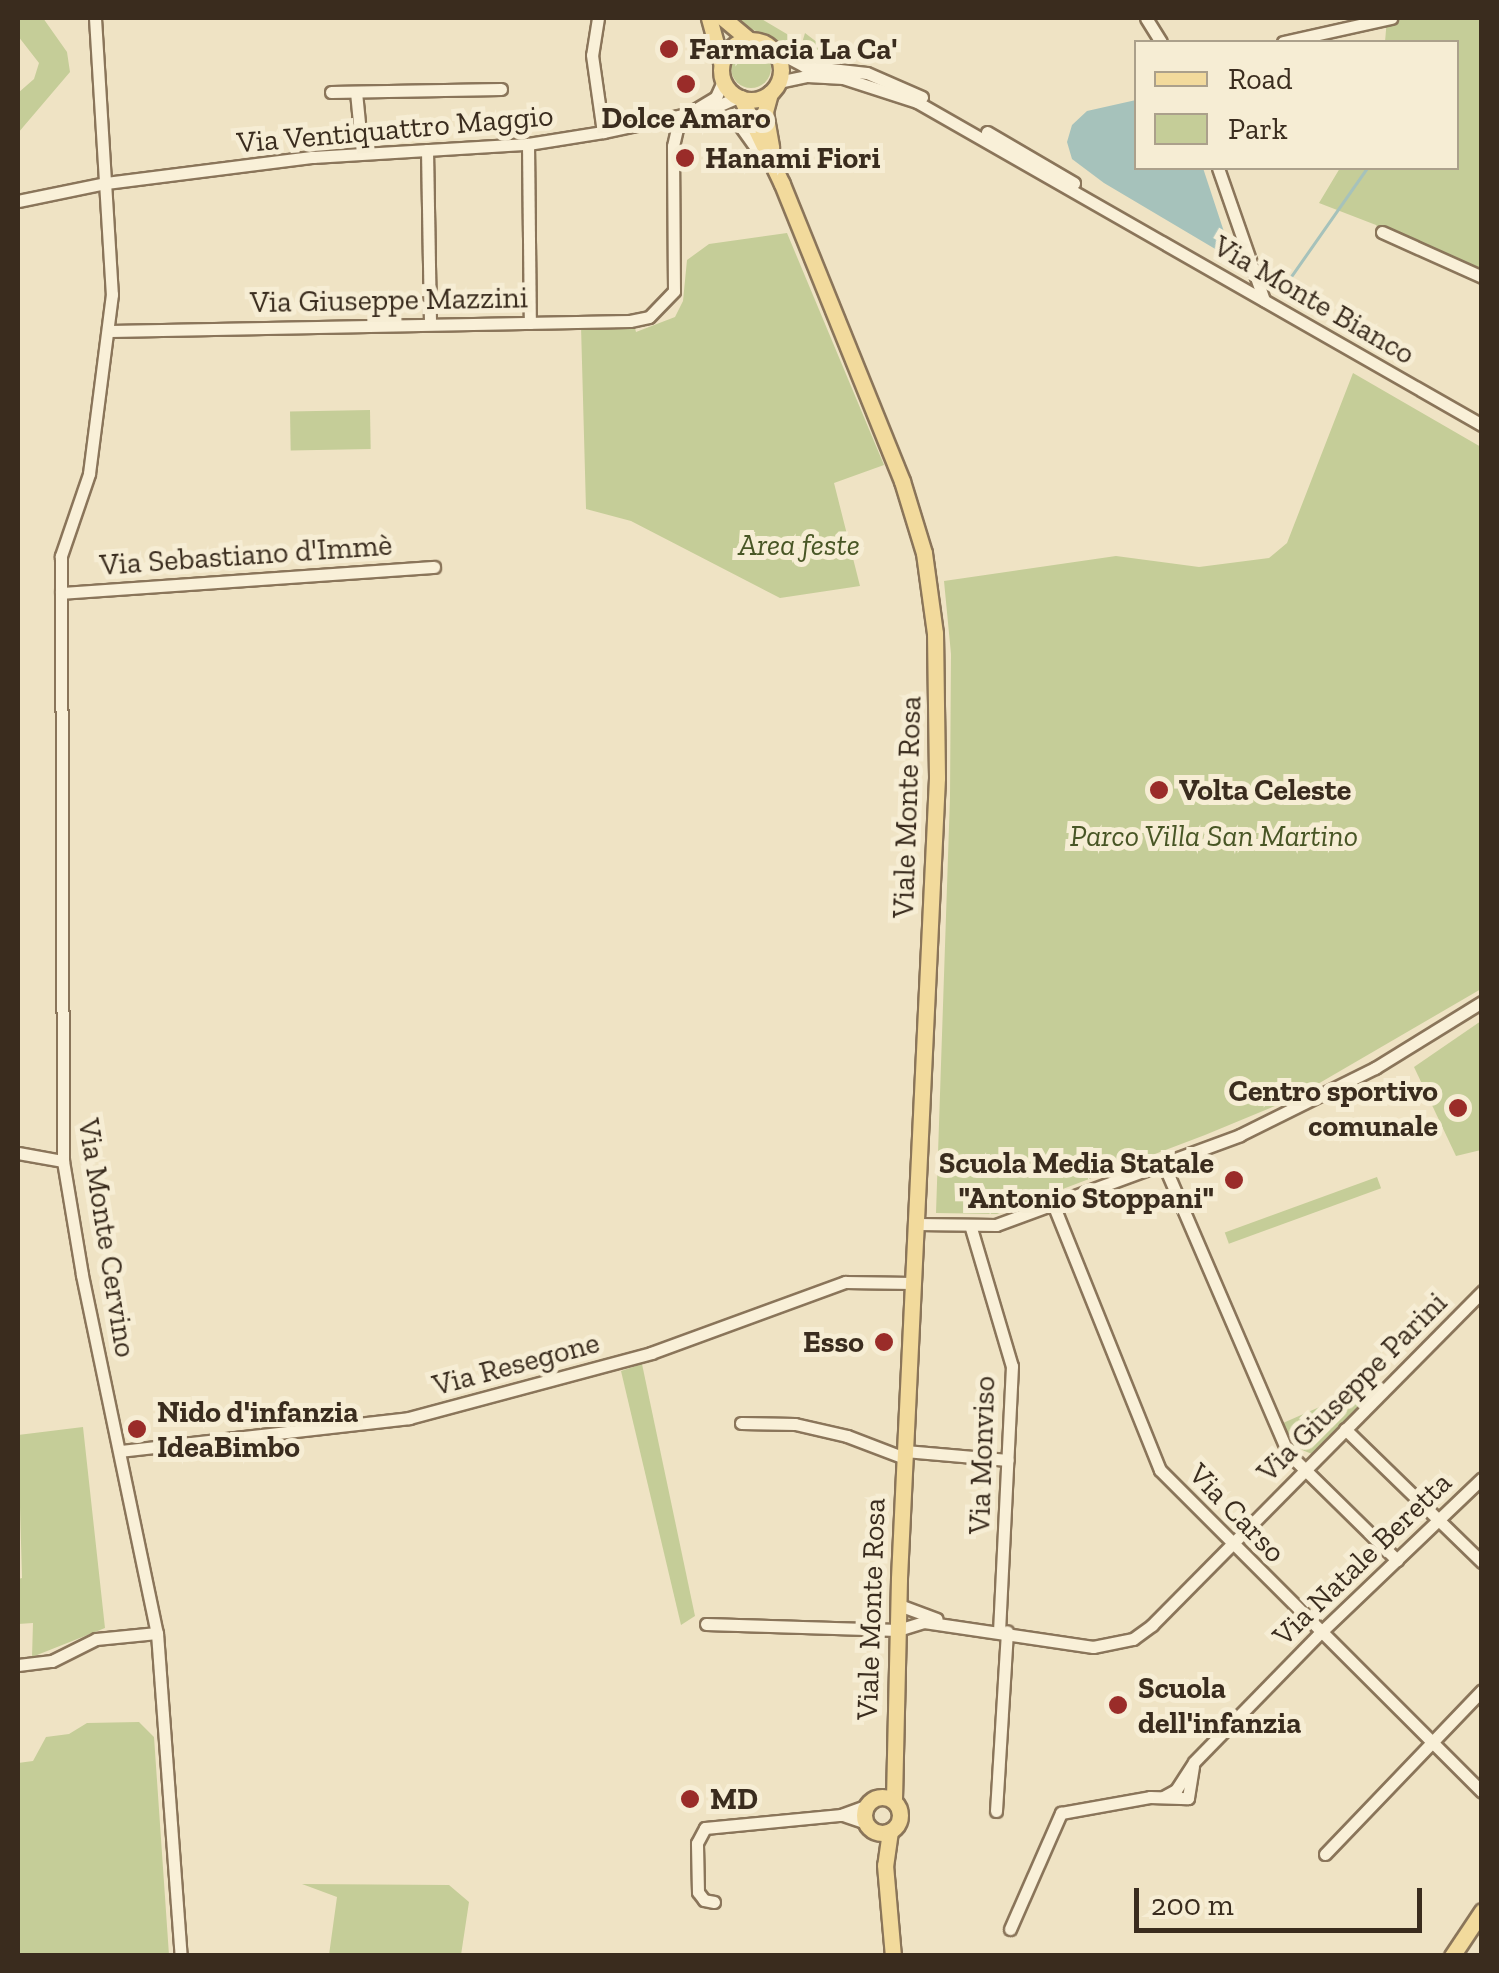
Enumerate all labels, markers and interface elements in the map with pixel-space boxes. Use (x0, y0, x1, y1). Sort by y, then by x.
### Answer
place label: Farmacia La Ca' (689, 31, 897, 67)
marker: Farmacia La Ca' (658, 38, 680, 60)
legend (1134, 40, 1459, 170)
text: Road (1228, 61, 1293, 97)
marker: Dolce Amaro (675, 73, 697, 95)
street label: Via Ventiquattro Maggio (235, 97, 555, 161)
place label: Dolce Amaro (601, 100, 771, 136)
text: Park (1228, 111, 1288, 147)
place label: Hanami Fiori (705, 140, 880, 176)
marker: Hanami Fiori (674, 147, 696, 169)
street label: Via Monte Bianco (1207, 228, 1421, 372)
street label: Via Giuseppe Mazzini (250, 280, 528, 320)
street label: Via Sebastiano d'Immè (99, 527, 393, 583)
park label: Area feste (738, 527, 860, 563)
street label: Viale Monte Rosa (885, 695, 929, 919)
place label: Volta Celeste (1179, 772, 1351, 808)
marker: Volta Celeste (1148, 779, 1170, 801)
park label: Parco Villa San Martino (1069, 818, 1359, 854)
place label: Centro sportivo comunale (1229, 1073, 1438, 1144)
marker: Centro sportivo comunale (1447, 1097, 1469, 1119)
street label: Via Monte Cervino (70, 1116, 144, 1360)
place label: Scuola Media Statale "Antonio Stoppani" (939, 1145, 1214, 1216)
marker: Scuola Media Statale "Antonio Stoppani" (1223, 1169, 1245, 1191)
street label: Via Giuseppe Parini (1250, 1285, 1454, 1489)
street label: Via Resegone (429, 1324, 603, 1404)
place label: Esso (803, 1324, 864, 1360)
marker: Esso (873, 1331, 895, 1353)
street label: Via Monviso (961, 1375, 1003, 1535)
place label: Nido d'infanzia IdeaBimbo (157, 1394, 358, 1464)
marker: Nido d'infanzia IdeaBimbo (126, 1418, 148, 1440)
street label: Via Carso (1181, 1456, 1293, 1570)
street label: Via Natale Beretta (1265, 1465, 1459, 1653)
street label: Viale Monte Rosa (849, 1497, 893, 1721)
place label: Scuola dell'infanzia (1138, 1670, 1301, 1740)
marker: Scuola dell'infanzia (1107, 1694, 1129, 1716)
place label: MD (710, 1781, 758, 1817)
marker: MD (679, 1788, 701, 1810)
scale bar (1139, 1868, 1426, 1930)
text: 200 m (1151, 1887, 1234, 1923)

